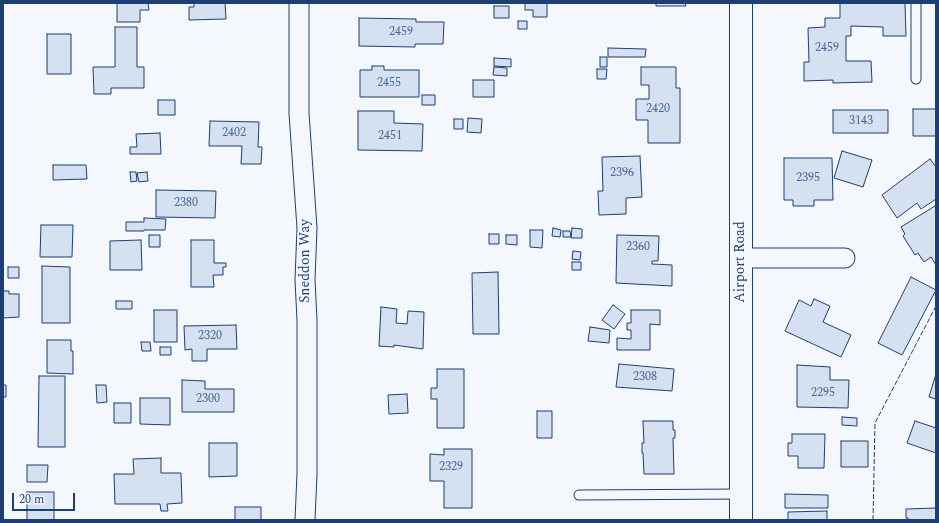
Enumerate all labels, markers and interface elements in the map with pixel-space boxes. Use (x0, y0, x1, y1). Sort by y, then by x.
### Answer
house number: 2459 (389, 26, 413, 40)
house number: 2459 (815, 42, 839, 56)
house number: 2455 (377, 77, 401, 91)
house number: 2420 (646, 103, 670, 117)
house number: 3143 (849, 115, 873, 129)
house number: 2402 (222, 127, 246, 141)
house number: 2451 (378, 130, 402, 144)
house number: 2396 (610, 167, 634, 181)
house number: 2395 (796, 172, 820, 186)
house number: 2380 (174, 197, 198, 211)
street label: Sneddon Way (298, 219, 314, 303)
street label: Airport Road (733, 221, 749, 303)
house number: 2360 (626, 241, 650, 255)
house number: 2320 (198, 330, 222, 344)
house number: 2308 (633, 371, 657, 385)
house number: 2295 (811, 387, 835, 401)
house number: 2300 (196, 393, 220, 407)
house number: 2329 (439, 461, 463, 475)
scale bar (14, 485, 77, 511)
text: 20 m (19, 490, 44, 509)

